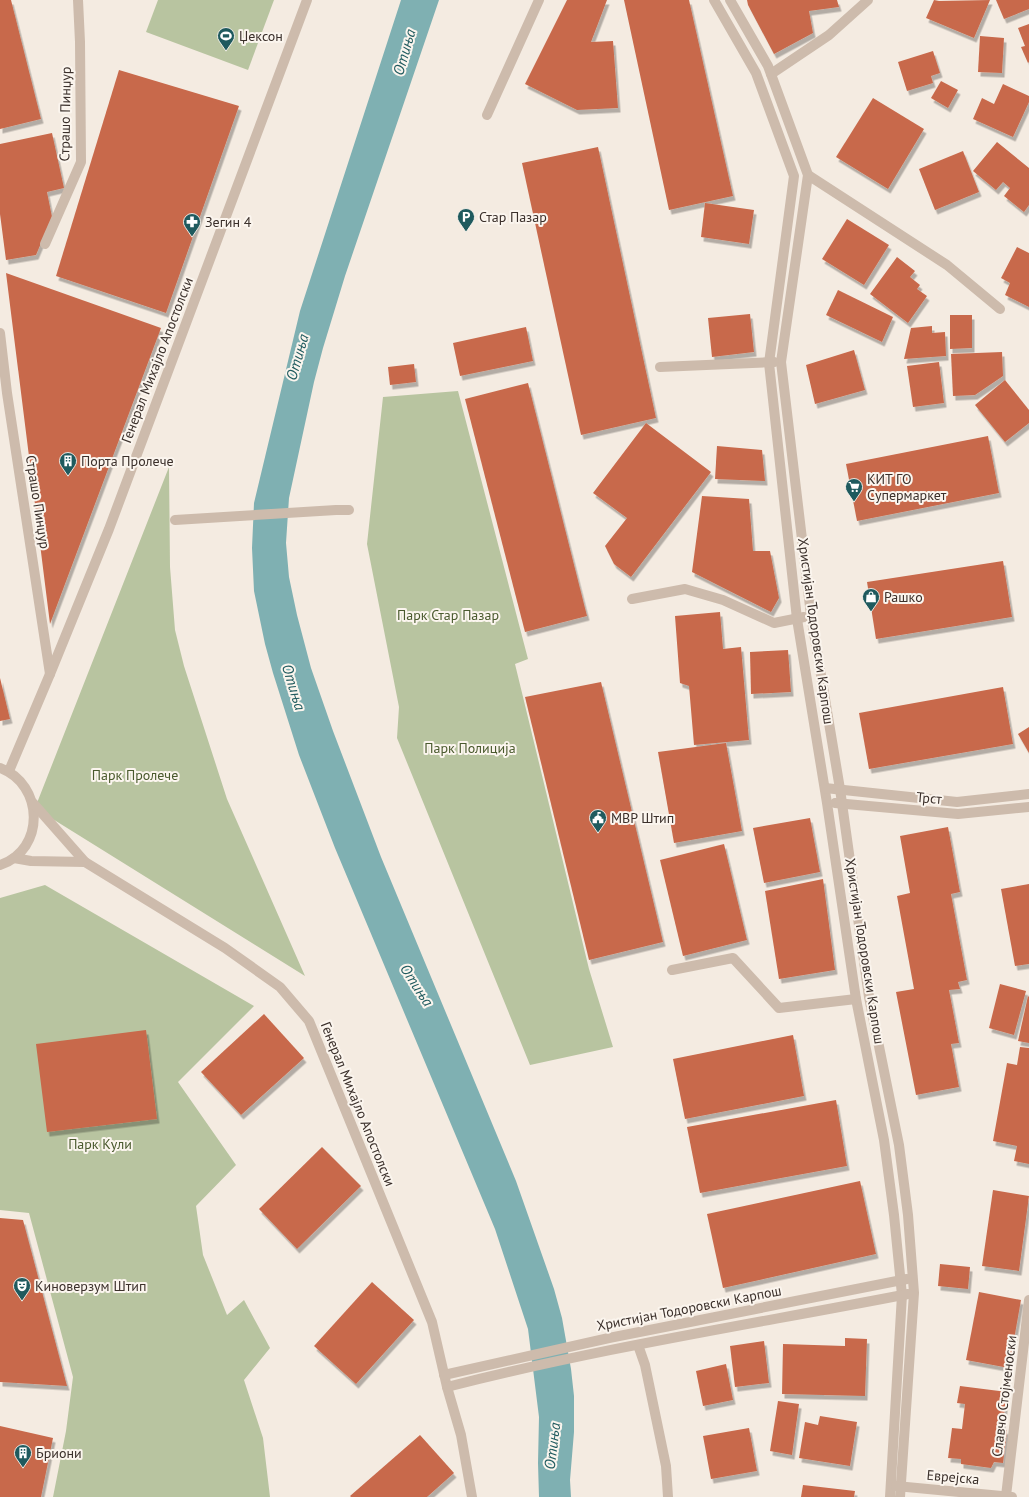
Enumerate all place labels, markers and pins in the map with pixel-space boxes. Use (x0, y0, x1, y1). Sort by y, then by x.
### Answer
sports icon: Џексон (216, 26, 236, 51)
place label: Џексон (239, 27, 283, 45)
parking icon: Стар Пазар (456, 207, 476, 232)
place label: Стар Пазар (479, 208, 547, 226)
pharmacy icon: Зегин 4 (182, 212, 202, 237)
place label: Зегин 4 (205, 213, 252, 231)
building icon: Порта Пролече (58, 451, 78, 476)
place label: Порта Пролече (81, 452, 174, 470)
place label: КИТ ГО Супермаркет (867, 470, 947, 504)
supermarket icon: КИТ ГО Супермаркет (844, 477, 864, 502)
shop icon: Рашко (861, 587, 881, 612)
place label: Рашко (884, 588, 923, 606)
public building icon: МВР Штип (588, 808, 608, 833)
place label: МВР Штип (611, 809, 674, 827)
theatre icon: Киноверзум Штип (12, 1276, 32, 1301)
place label: Киноверзум Штип (35, 1277, 146, 1295)
building icon: Бриони (13, 1443, 33, 1468)
place label: Бриони (36, 1444, 82, 1462)

